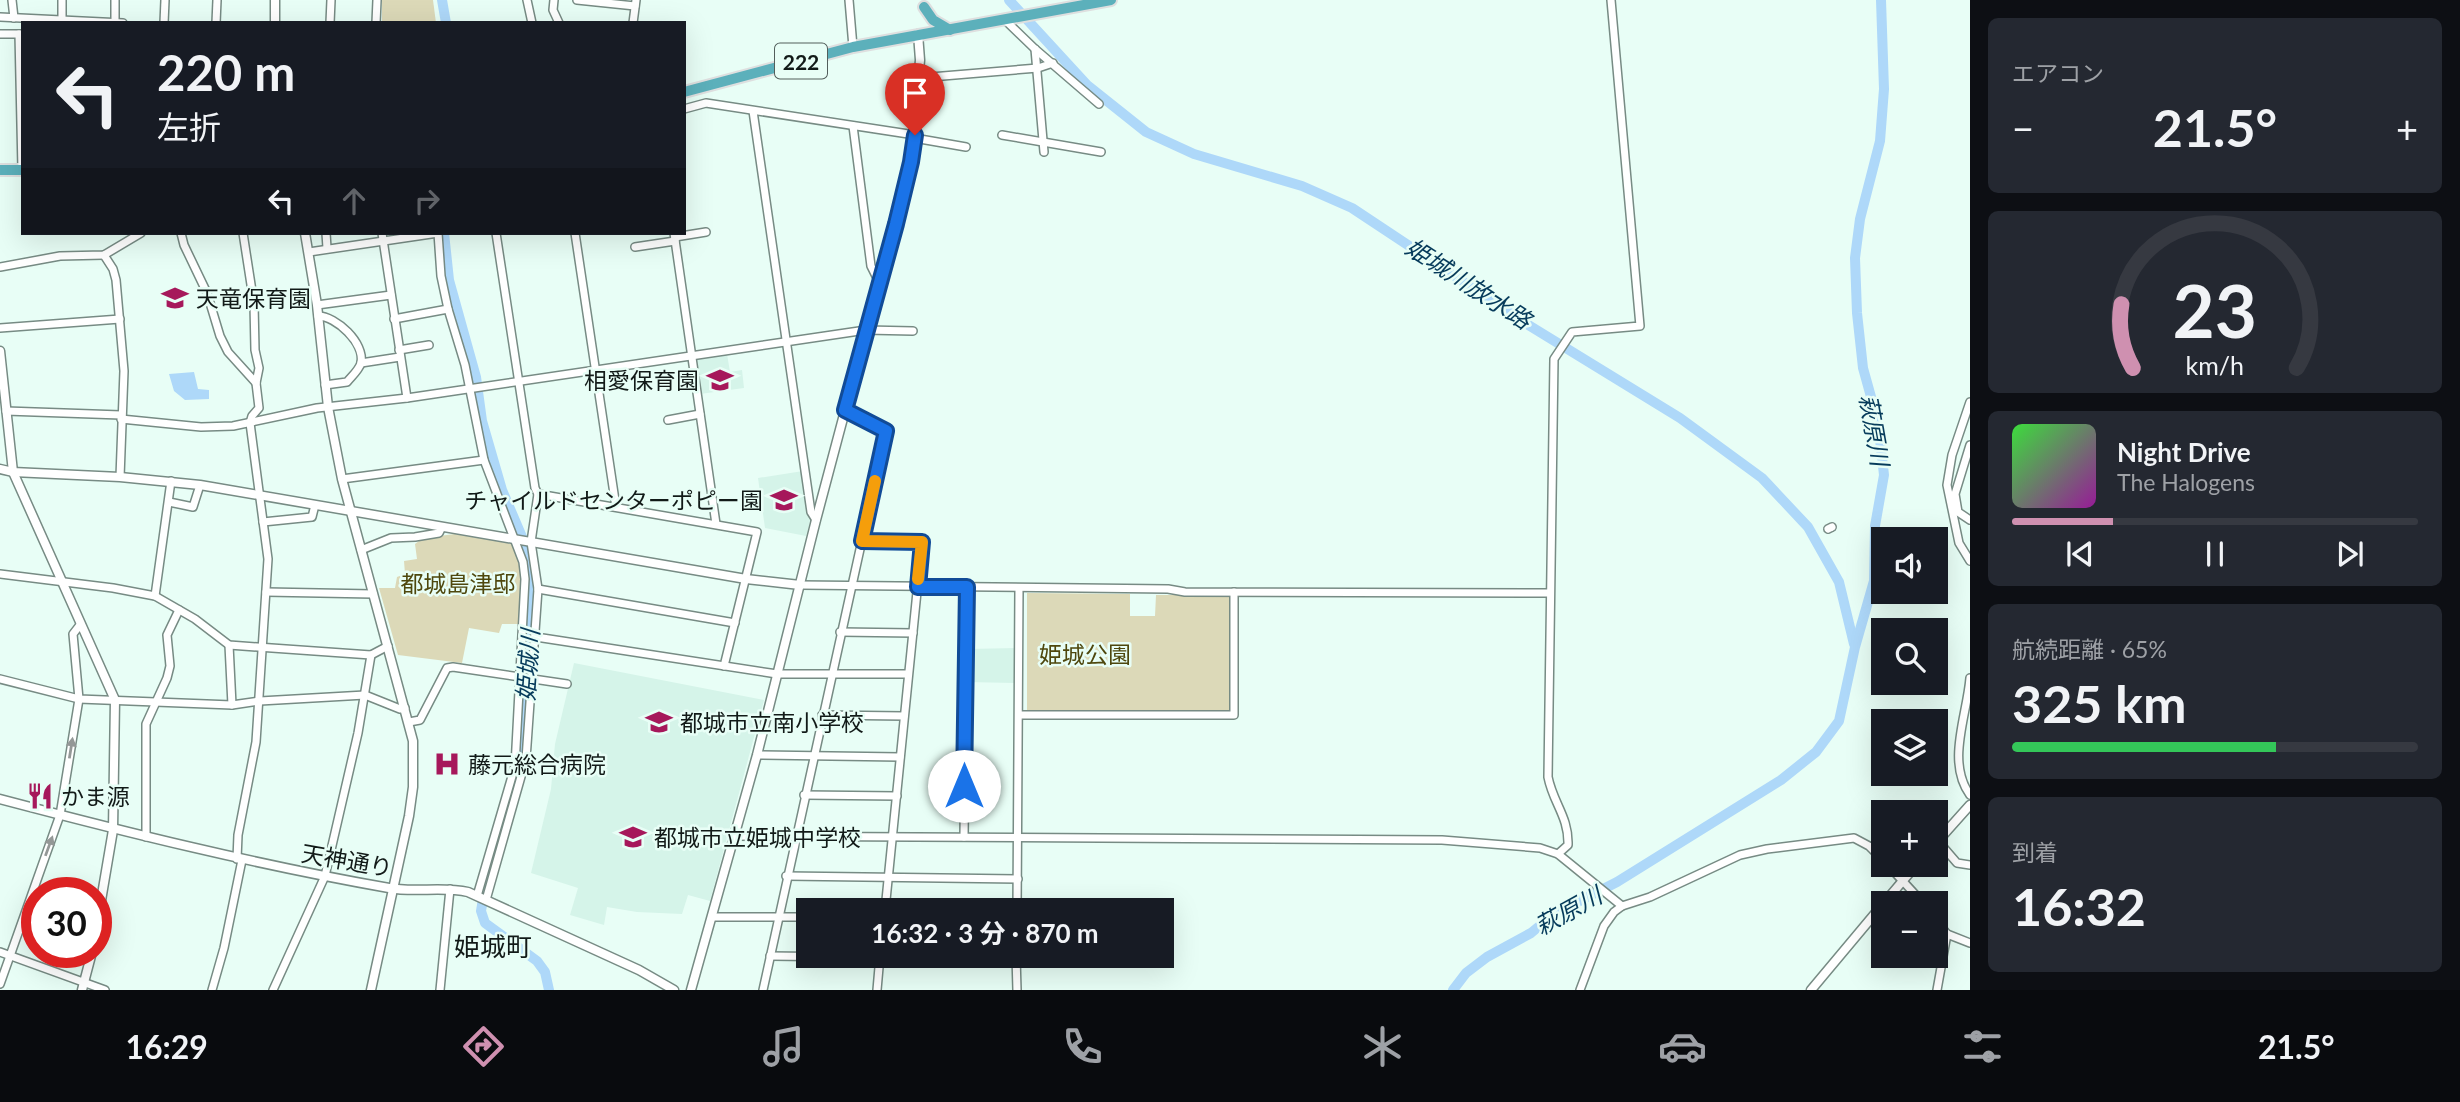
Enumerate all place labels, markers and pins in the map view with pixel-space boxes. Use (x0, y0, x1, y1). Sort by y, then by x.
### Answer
pin (885, 63, 945, 135)
school or university icon: 天竜保育園 (160, 283, 190, 313)
place label: 天竜保育園 (196, 284, 311, 312)
school or university icon: 相愛保育園 (705, 365, 735, 395)
place label: 相愛保育園 (584, 366, 699, 394)
school or university icon: チャイルドセンターポピー園 (769, 485, 799, 515)
place label: チャイルドセンターポピー園 (464, 486, 763, 514)
school or university icon: 都城市立南小学校 (644, 707, 674, 737)
place label: 都城市立南小学校 (680, 708, 864, 736)
hospital icon: 藤元総合病院 (432, 749, 462, 779)
place label: 藤元総合病院 (468, 750, 606, 778)
restaurant icon: かま源 (25, 781, 55, 811)
place label: かま源 (61, 782, 130, 810)
school or university icon: 都城市立姫城中学校 (618, 822, 648, 852)
place label: 都城市立姫城中学校 (654, 823, 861, 851)

